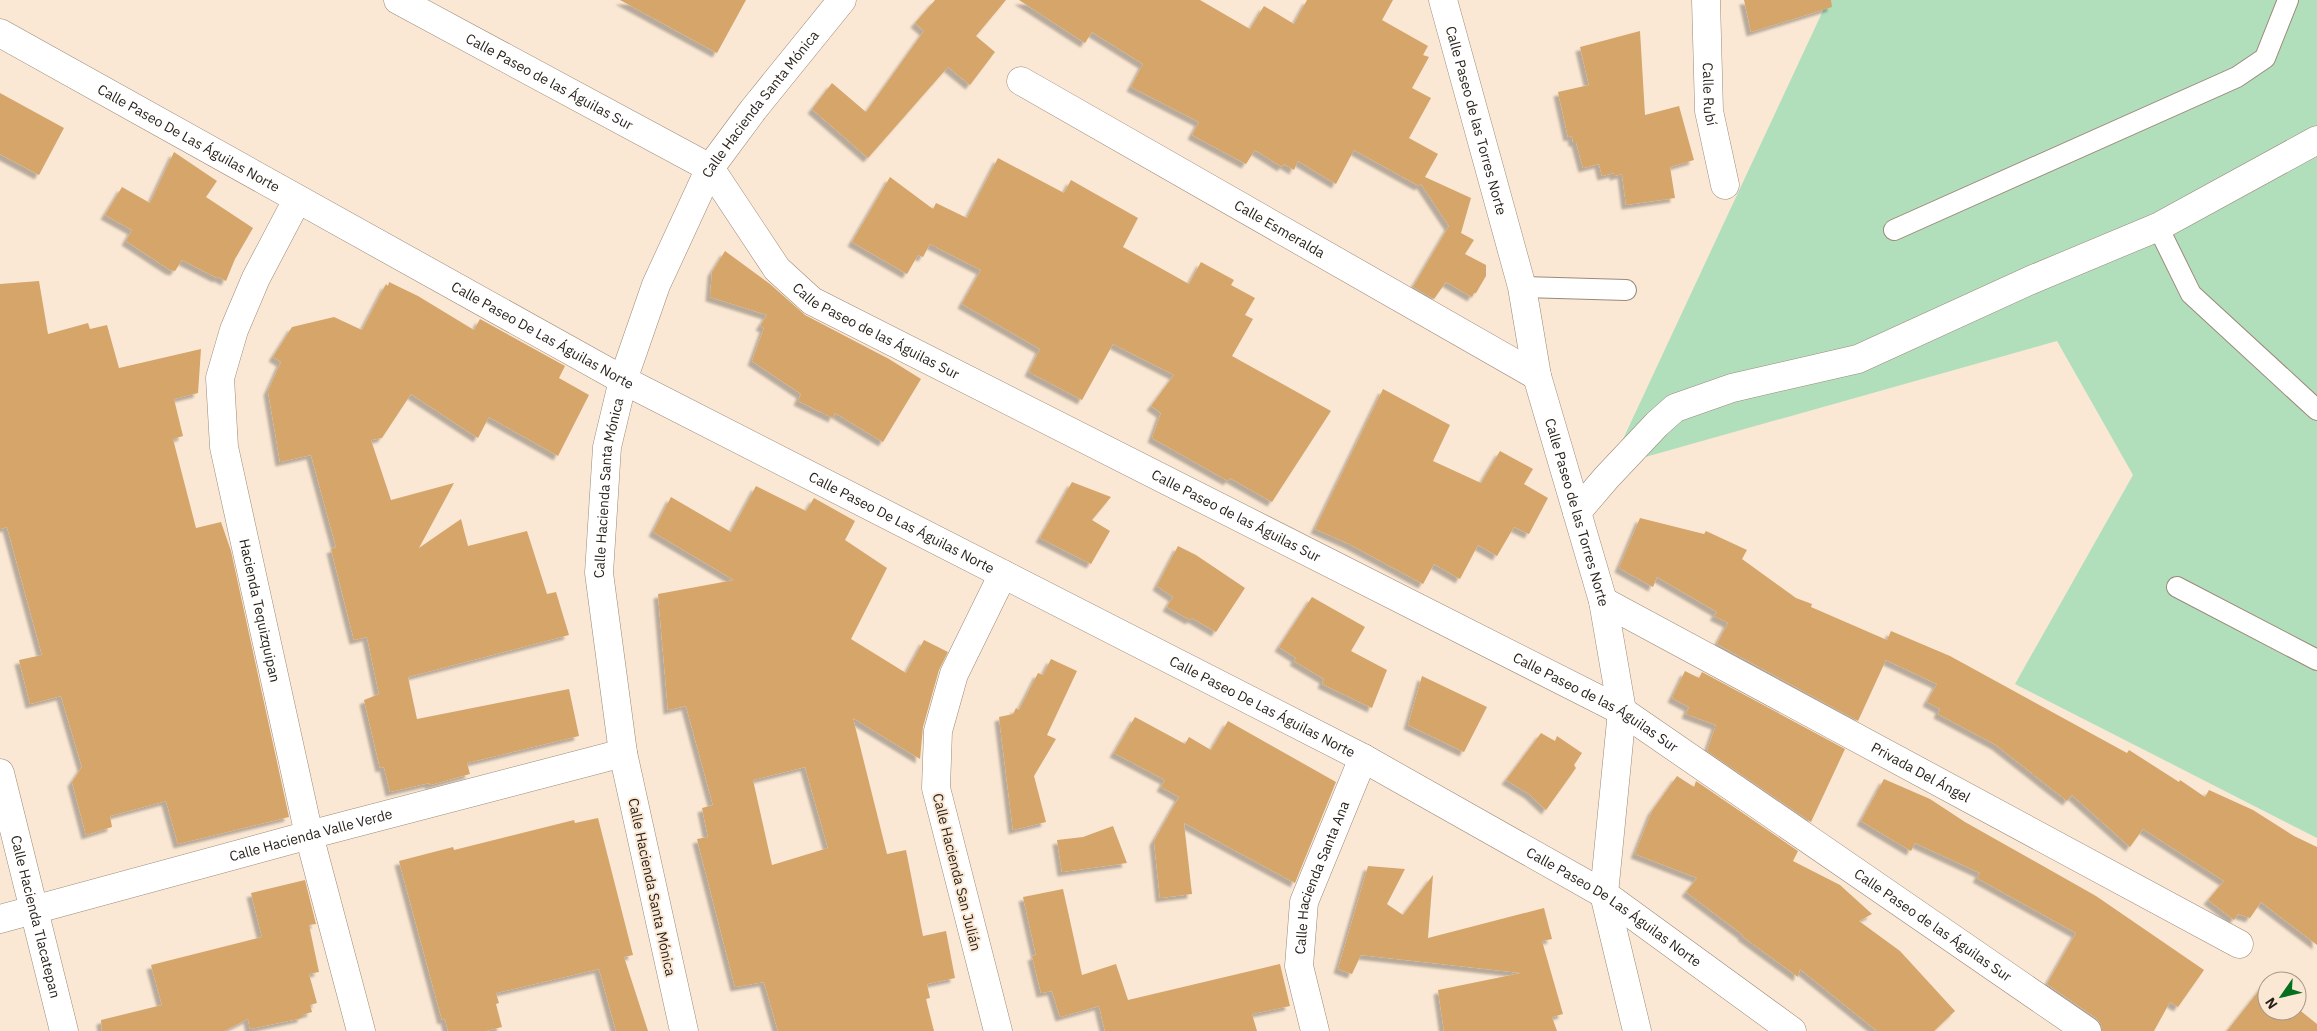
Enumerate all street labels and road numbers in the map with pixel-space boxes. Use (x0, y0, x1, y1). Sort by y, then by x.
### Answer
street label: Calle Paseo de las Torres Norte (1442, 24, 1511, 217)
street label: Calle Hacienda Santa Mónica (698, 26, 823, 181)
street label: Calle Paseo de las Águilas Sur (463, 29, 636, 134)
street label: Calle Rubí (1699, 62, 1721, 128)
street label: Calle Paseo De Las Águilas Norte (94, 80, 283, 196)
street label: Calle Esmeralda (1231, 196, 1329, 262)
street label: Calle Paseo De Las Águilas Norte (448, 277, 637, 393)
street label: Calle Paseo de las Águilas Sur (789, 279, 962, 383)
street label: Calle Hacienda Santa Mónica (590, 395, 628, 579)
street label: Calle Paseo de las Torres Norte (1541, 416, 1613, 608)
street label: Calle Paseo de las Águilas Sur (1149, 465, 1324, 566)
street label: Calle Paseo De Las Águilas Norte (806, 467, 998, 577)
street label: Hacienda Tequizquipan (235, 537, 284, 684)
street label: Calle Paseo de las Águilas Sur (1510, 648, 1682, 756)
street label: Calle Paseo De Las Águilas Norte (1166, 652, 1358, 762)
street label: Privada Del Ángel (1868, 738, 1974, 807)
street label: Calle Hacienda San Julián (929, 791, 985, 953)
street label: Calle Hacienda Santa Mónica (624, 796, 680, 978)
street label: Calle Hacienda Santa Ana (1291, 798, 1354, 955)
street label: Calle Hacienda Valle Verde (227, 805, 395, 865)
street label: Calle Hacienda Tlacatepan (7, 833, 64, 1000)
street label: Calle Paseo De Las Águilas Norte (1523, 843, 1705, 971)
street label: Calle Paseo de las Águilas Sur (1851, 865, 2015, 986)

